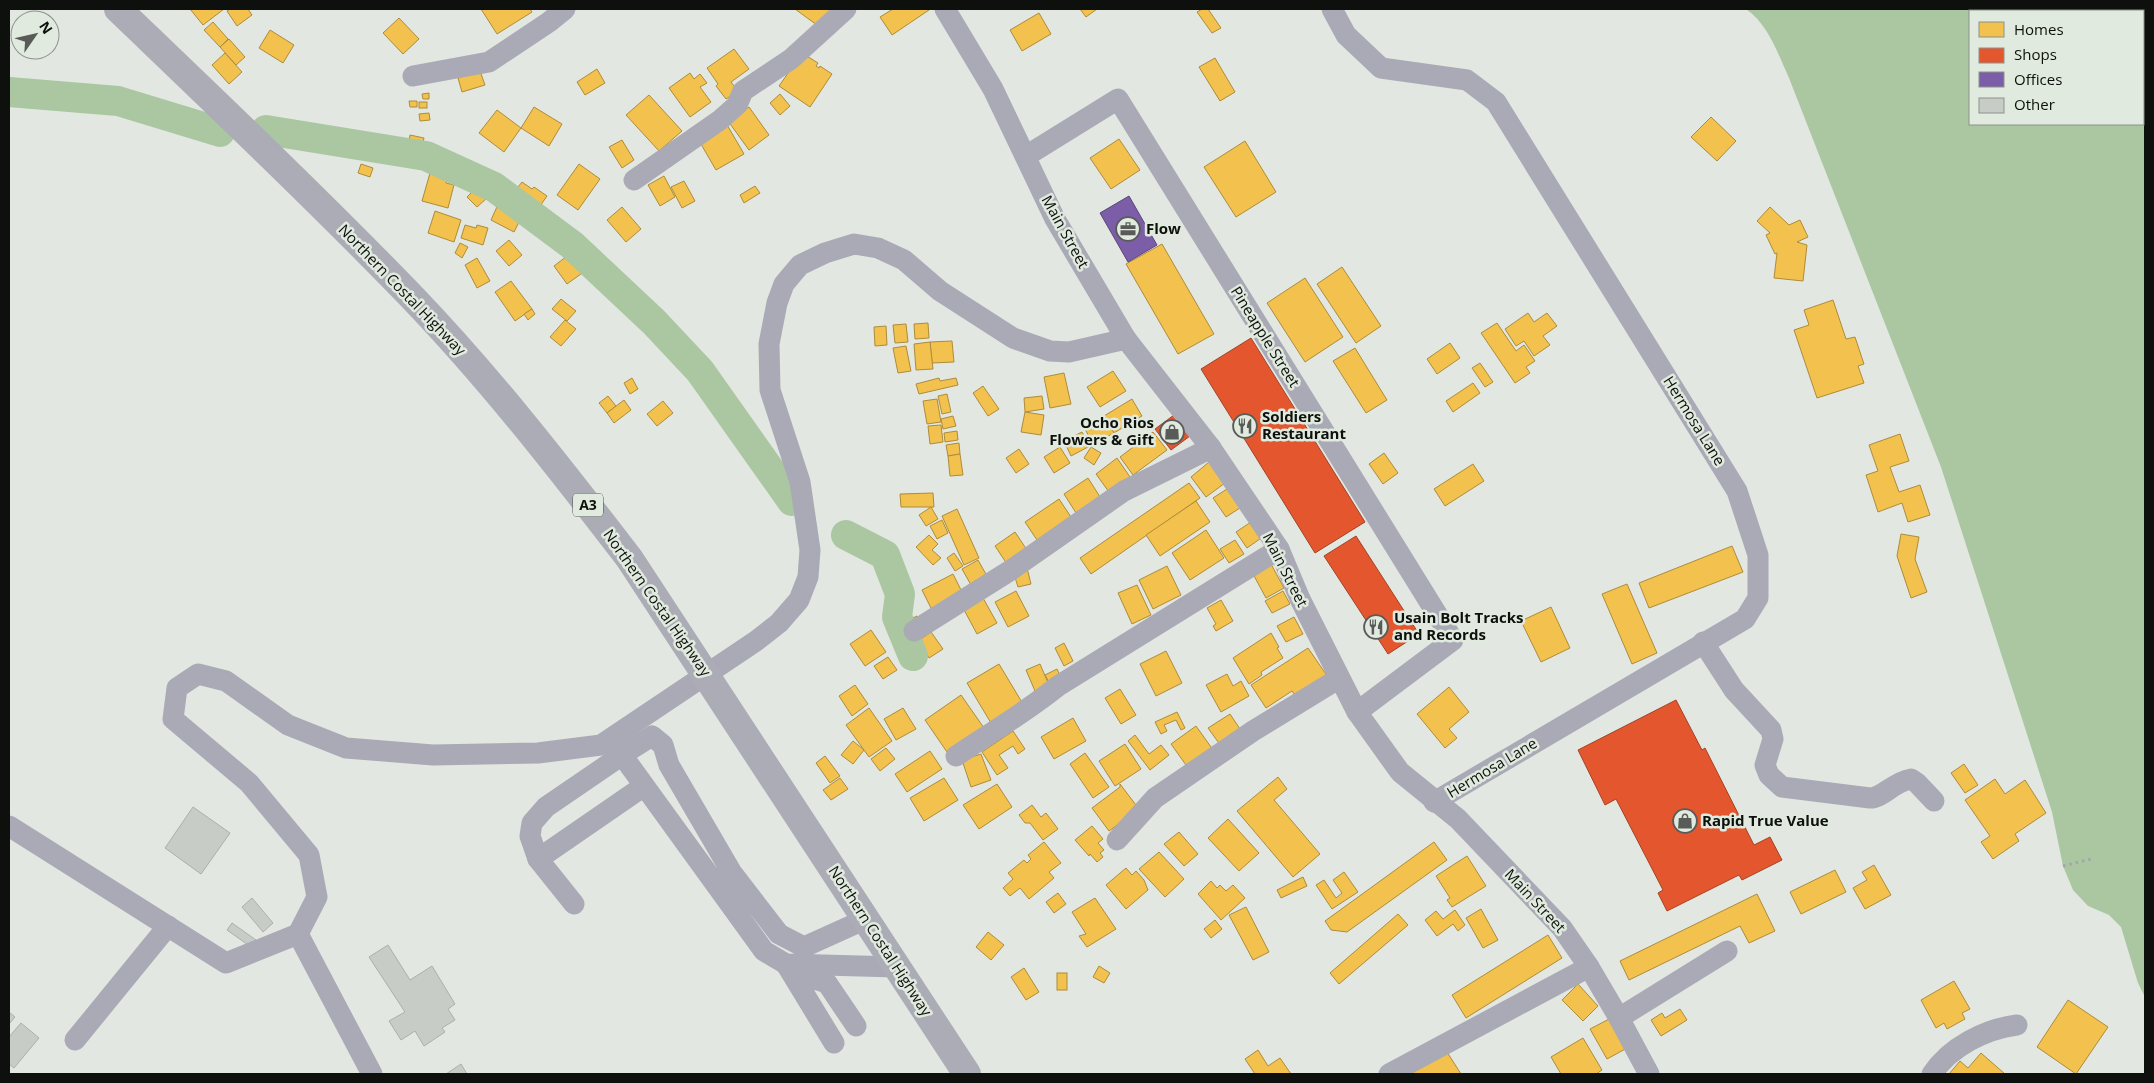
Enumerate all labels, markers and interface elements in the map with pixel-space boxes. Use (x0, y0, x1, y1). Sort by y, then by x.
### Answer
north arrow (10, 10, 60, 60)
legend (1969, 10, 2144, 125)
text: N (35, 17, 57, 37)
text: Homes (2014, 19, 2064, 39)
text: Shops (2014, 44, 2057, 64)
text: Offices (2014, 69, 2062, 89)
text: Other (2014, 94, 2055, 114)
street label: Main Street (1038, 191, 1094, 272)
office icon: Flow (1115, 216, 1141, 242)
place label: Flow (1146, 218, 1181, 238)
street label: Northern Costal Highway (335, 219, 471, 360)
street label: Pineapple Street (1227, 282, 1305, 391)
street label: Hermosa Lane (1659, 372, 1730, 469)
place label: Soldiers Restaurant (1262, 406, 1346, 443)
place label: Ocho Rios Flowers & Gift (1049, 412, 1154, 449)
restaurant icon: Soldiers Restaurant (1232, 413, 1258, 439)
shop icon: Ocho Rios Flowers & Gift (1159, 419, 1185, 445)
road number: A3 (573, 494, 603, 516)
street label: Northern Costal Highway (599, 525, 717, 680)
street label: Main Street (1259, 529, 1313, 610)
place label: Usain Bolt Tracks and Records (1394, 607, 1524, 644)
restaurant icon: Usain Bolt Tracks and Records (1363, 614, 1389, 640)
street label: Hermosa Lane (1443, 732, 1540, 802)
shop icon: Rapid True Value (1672, 808, 1698, 834)
place label: Rapid True Value (1702, 810, 1829, 830)
street label: Northern Costal Highway (825, 862, 937, 1020)
street label: Main Street (1501, 864, 1571, 937)

